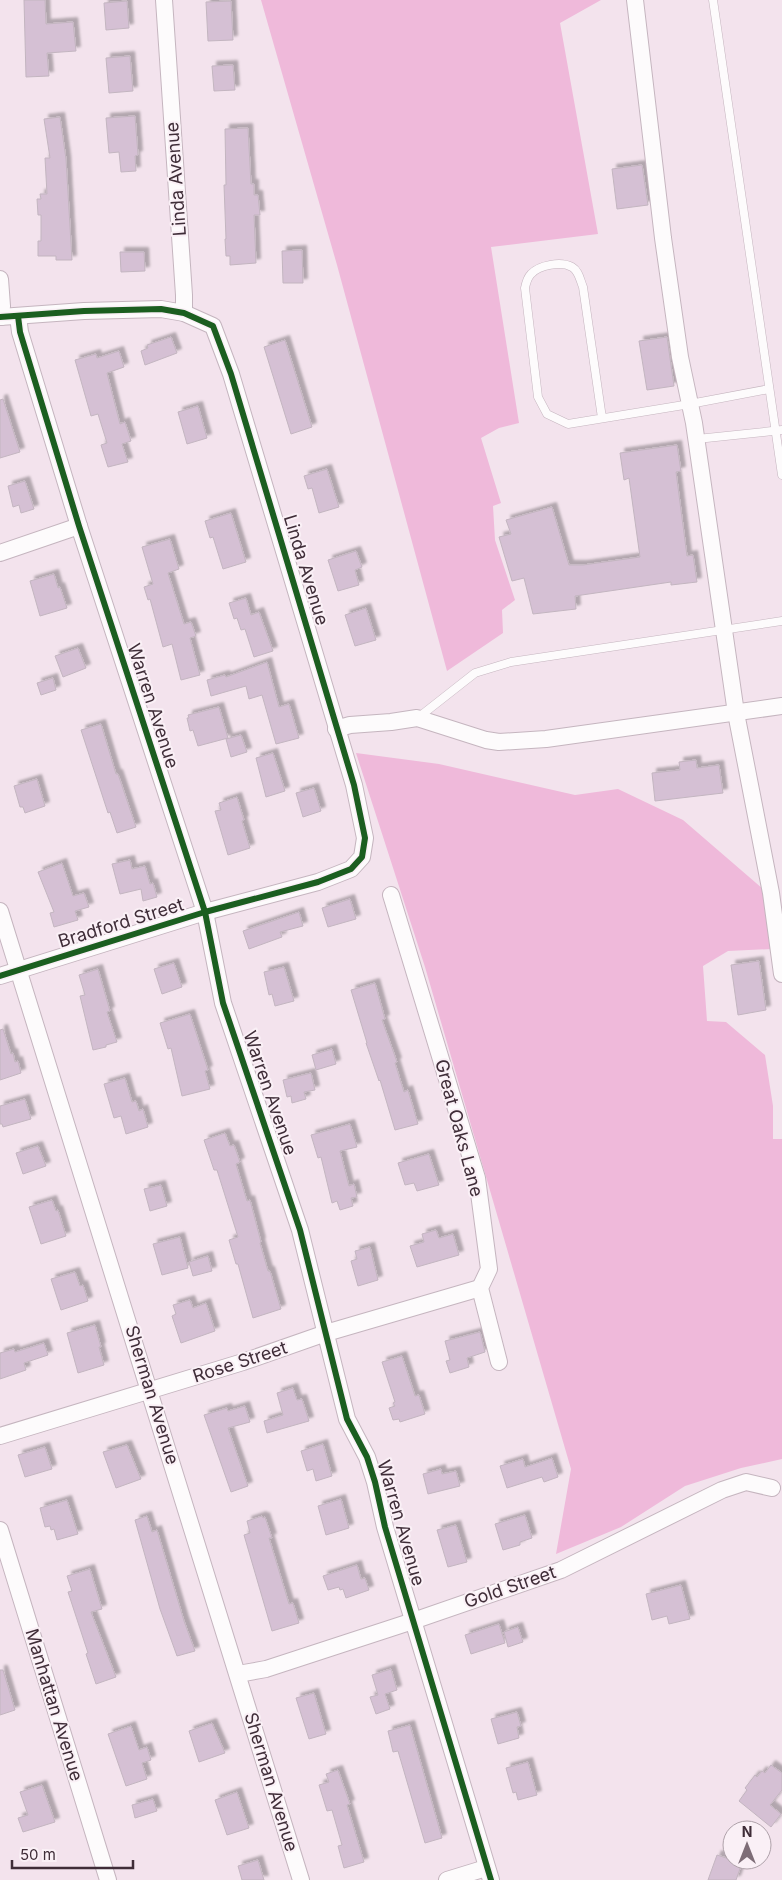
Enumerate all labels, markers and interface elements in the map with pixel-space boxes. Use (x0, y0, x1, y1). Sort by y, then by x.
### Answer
street label: Linda Avenue (161, 121, 190, 237)
street label: Linda Avenue (280, 512, 333, 628)
street label: Warren Avenue (123, 641, 184, 771)
street label: Bradford Street (56, 893, 186, 952)
street label: Warren Avenue (239, 1028, 302, 1158)
street label: Great Oaks Lane (431, 1057, 488, 1199)
street label: Sherman Avenue (121, 1323, 184, 1467)
street label: Rose Street (190, 1336, 290, 1387)
street label: Warren Avenue (373, 1458, 429, 1588)
street label: Gold Street (461, 1561, 558, 1612)
street label: Manhattan Avenue (21, 1626, 88, 1784)
street label: Sherman Avenue (240, 1710, 303, 1854)
north arrow (722, 1820, 772, 1870)
text: N (742, 1823, 752, 1840)
scale bar (12, 1838, 134, 1870)
text: 50 m (20, 1845, 56, 1864)

